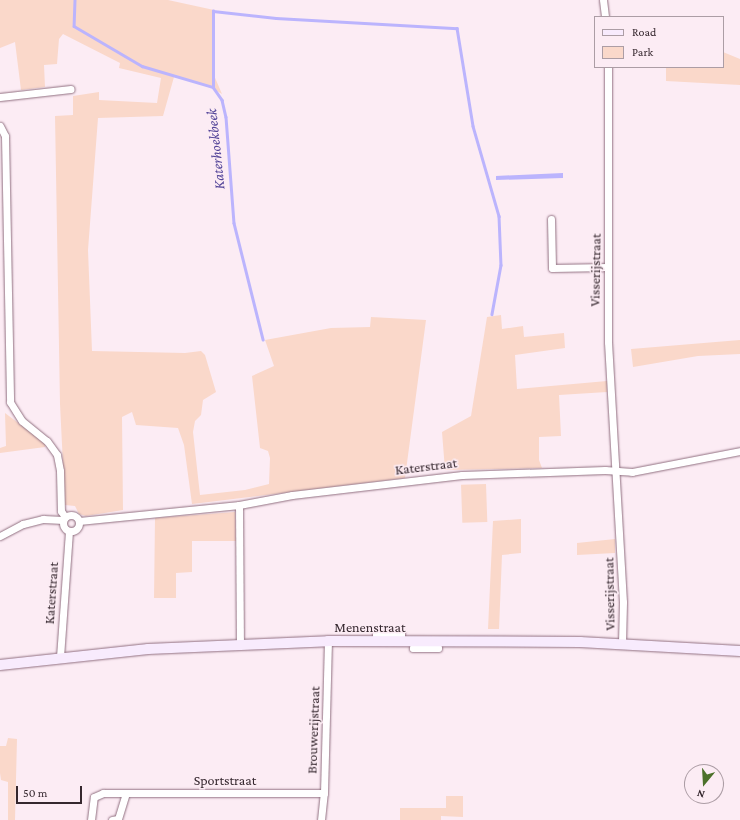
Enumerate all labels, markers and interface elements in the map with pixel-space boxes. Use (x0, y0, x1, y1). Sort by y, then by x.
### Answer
legend (594, 16, 724, 68)
text: Road (632, 25, 656, 39)
text: Park (632, 45, 653, 59)
water label: Katerhoekbeek (203, 108, 229, 190)
street label: Visserijstraat (586, 233, 604, 307)
street label: Katerstraat (394, 454, 458, 478)
street label: Visserijstraat (600, 557, 618, 631)
street label: Katerstraat (40, 561, 62, 625)
street label: Menenstraat (334, 619, 406, 635)
street label: Brouwerijstraat (303, 686, 323, 774)
north arrow (684, 764, 724, 804)
street label: Sportstraat (194, 772, 256, 788)
scale bar (18, 778, 84, 804)
text: 50 m (23, 786, 47, 800)
text: N (695, 788, 706, 801)

